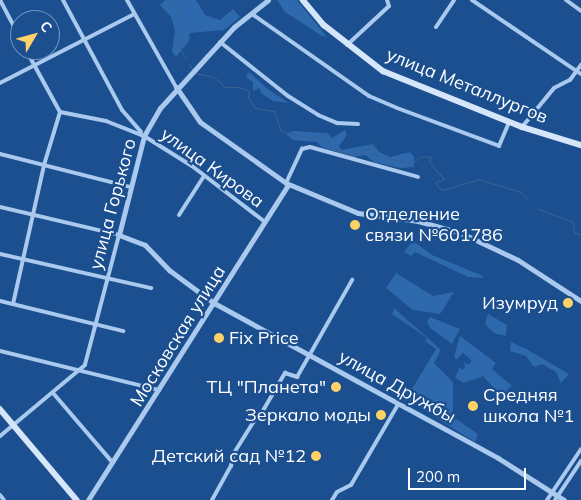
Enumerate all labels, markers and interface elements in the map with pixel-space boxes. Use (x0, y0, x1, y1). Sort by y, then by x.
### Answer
north arrow (10, 10, 60, 60)
text: С (36, 17, 56, 36)
street label: улица Металлургов (383, 44, 551, 128)
street label: улица Кирова (156, 123, 268, 213)
street label: улица Горького (85, 136, 141, 272)
place label: Отделение связи №601786 (365, 204, 503, 246)
marker: Отделение связи №601786 (349, 219, 361, 231)
street label: Московская улица (126, 262, 230, 410)
place label: Изумруд (482, 292, 558, 314)
marker: Изумруд (562, 297, 574, 309)
place label: Fix Price (229, 327, 299, 349)
marker: Fix Price (213, 332, 225, 344)
street label: улица Дружбы (335, 346, 459, 428)
place label: ТЦ "Планета" (207, 376, 326, 398)
marker: ТЦ "Планета" (330, 381, 342, 393)
place label: Средняя школа №1 (483, 385, 574, 428)
marker: Средняя школа №1 (467, 400, 479, 412)
place label: Зеркало моды (245, 404, 371, 426)
marker: Зеркало моды (375, 409, 387, 421)
place label: Детский сад №12 (152, 445, 306, 467)
marker: Детский сад №12 (310, 450, 322, 462)
scale bar (411, 458, 528, 490)
text: 200 m (416, 467, 460, 486)

